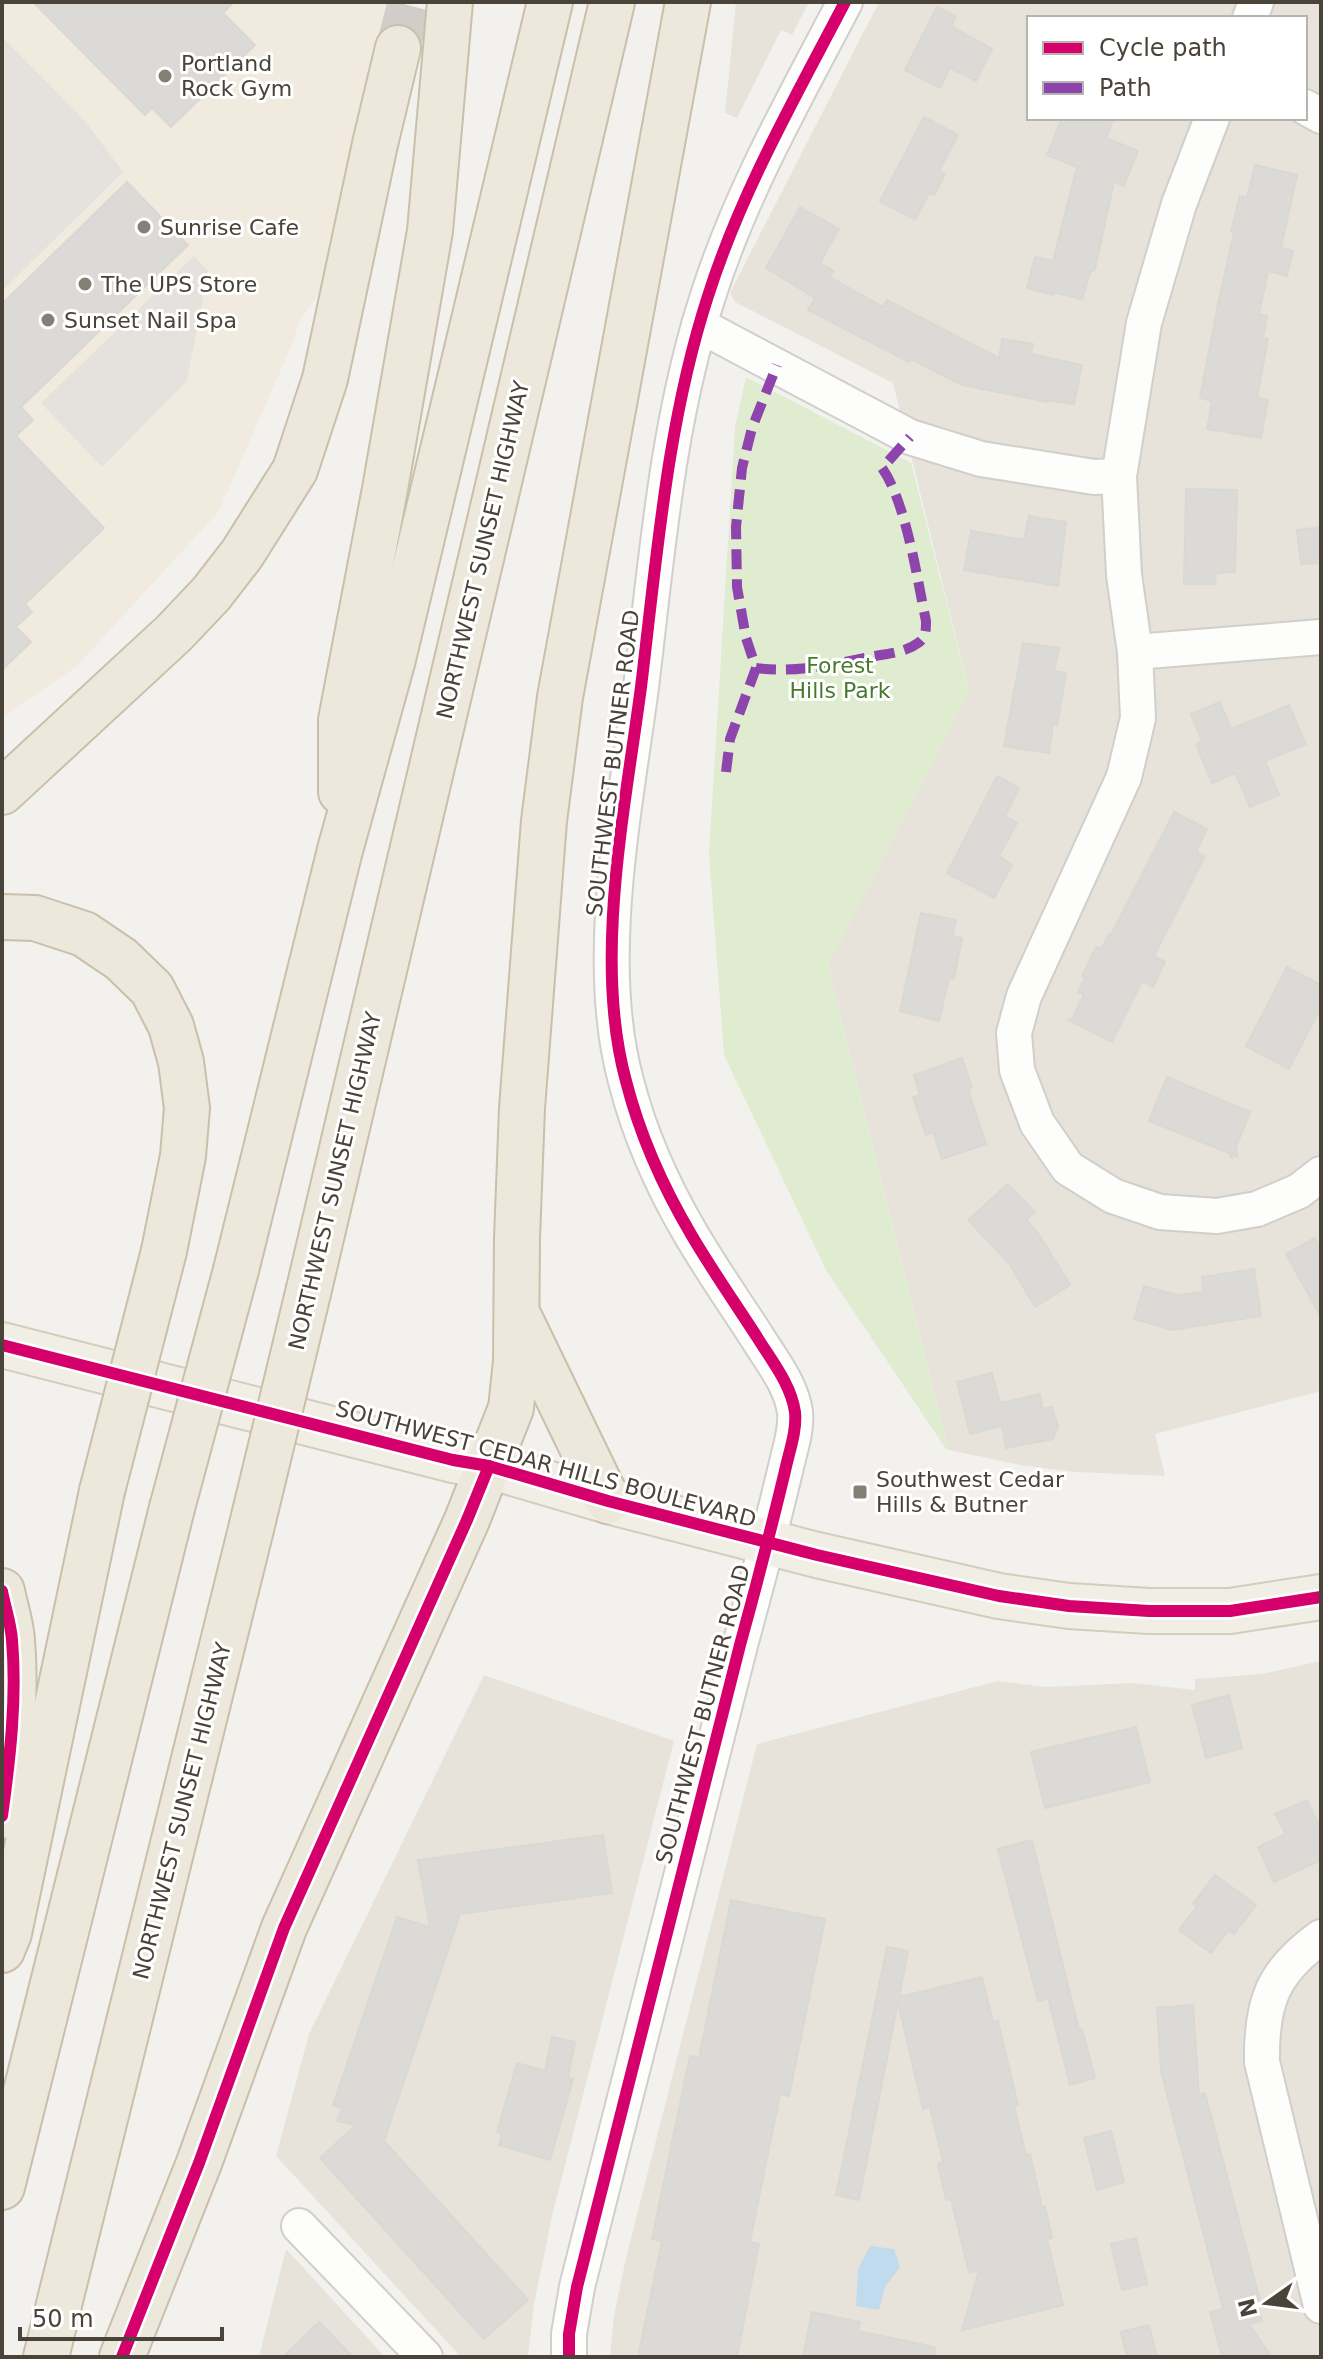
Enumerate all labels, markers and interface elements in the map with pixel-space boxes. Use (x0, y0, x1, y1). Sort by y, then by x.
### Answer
legend (1027, 16, 1307, 120)
text: Cycle path (1099, 34, 1227, 62)
place label: Portland Rock Gym (181, 51, 292, 101)
marker: Portland Rock Gym (156, 67, 174, 85)
text: Path (1099, 74, 1152, 102)
place label: Sunrise Cafe (160, 215, 299, 240)
marker: Sunrise Cafe (135, 218, 153, 236)
place label: The UPS Store (100, 272, 257, 297)
marker: The UPS Store (76, 275, 94, 293)
place label: Sunset Nail Spa (64, 308, 237, 333)
marker: Sunset Nail Spa (39, 311, 57, 329)
street label: NORTHWEST SUNSET HIGHWAY (432, 378, 534, 722)
street label: SOUTHWEST BUTNER ROAD (582, 608, 644, 918)
park label: Forest Hills Park (790, 653, 891, 703)
street label: NORTHWEST SUNSET HIGHWAY (284, 1009, 386, 1353)
street label: SOUTHWEST CEDAR HILLS BOULEVARD (333, 1396, 759, 1532)
place label: Southwest Cedar Hills & Butner (876, 1467, 1065, 1517)
marker: Southwest Cedar Hills & Butner (851, 1483, 869, 1501)
street label: SOUTHWEST BUTNER ROAD (651, 1562, 755, 1866)
street label: NORTHWEST SUNSET HIGHWAY (128, 1639, 236, 1982)
north arrow (1227, 2263, 1307, 2343)
scale bar (20, 2291, 222, 2341)
text: N (1234, 2296, 1262, 2320)
text: 50 m (32, 2305, 94, 2333)

